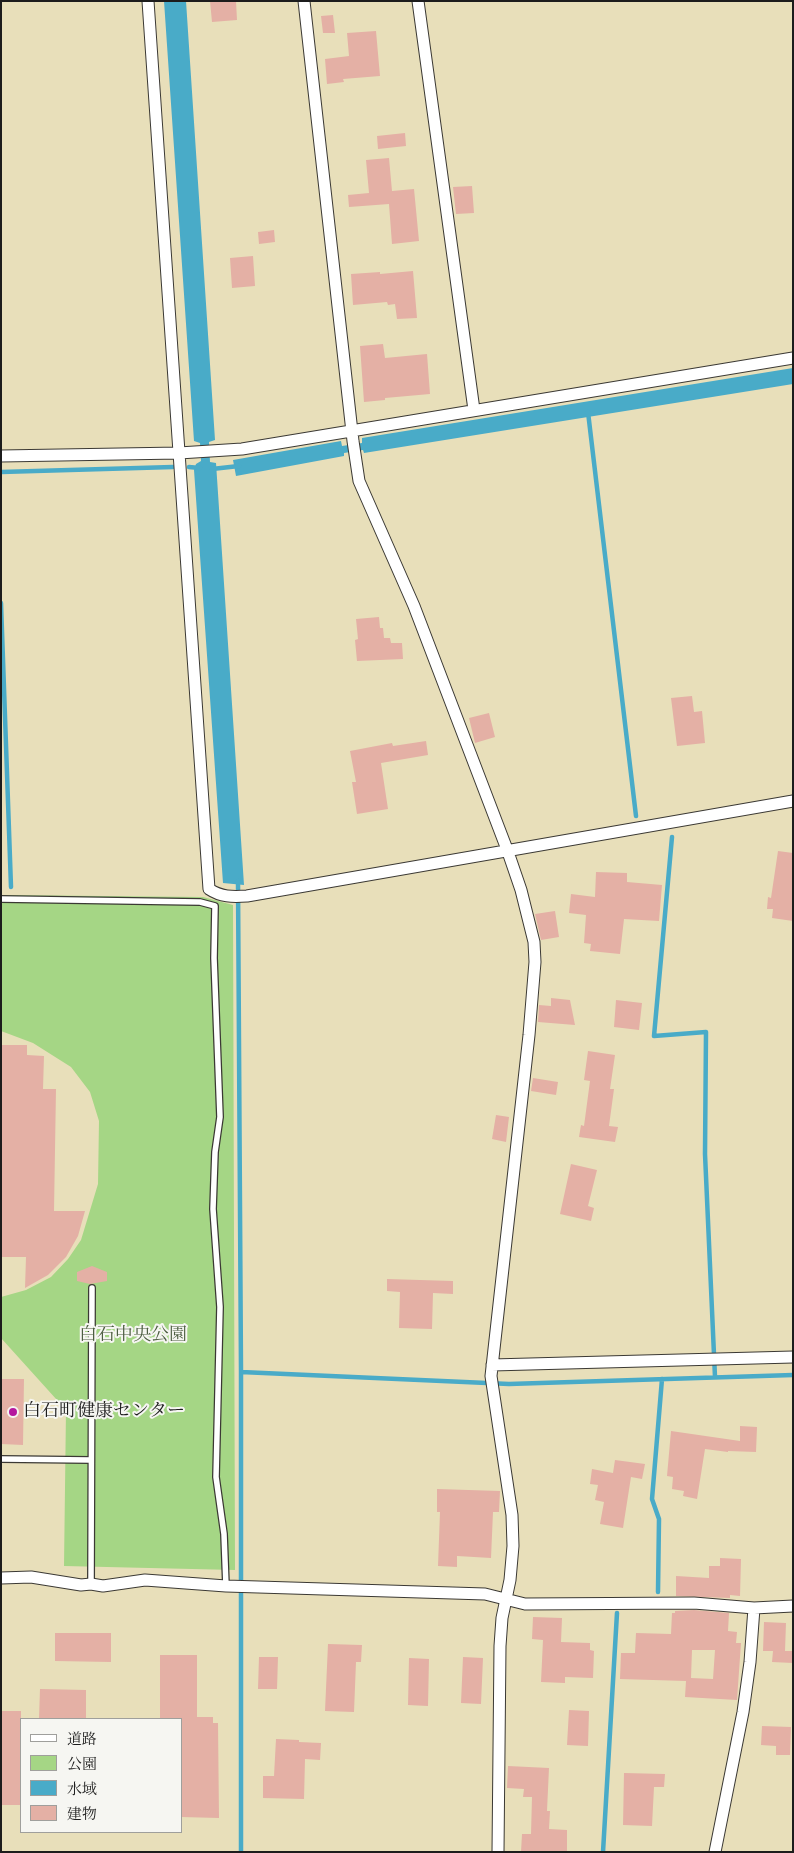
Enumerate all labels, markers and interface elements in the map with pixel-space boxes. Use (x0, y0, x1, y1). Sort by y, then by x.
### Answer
park label: 白石中央公園 (79, 1325, 187, 1347)
place label: 白石町健康センター (23, 1401, 185, 1423)
marker: 白石町健康センター (7, 1406, 19, 1418)
legend (20, 1718, 182, 1833)
text: 道路 (67, 1730, 97, 1749)
text: 公園 (67, 1755, 97, 1774)
text: 水域 (67, 1780, 97, 1799)
text: 建物 (67, 1805, 97, 1824)

